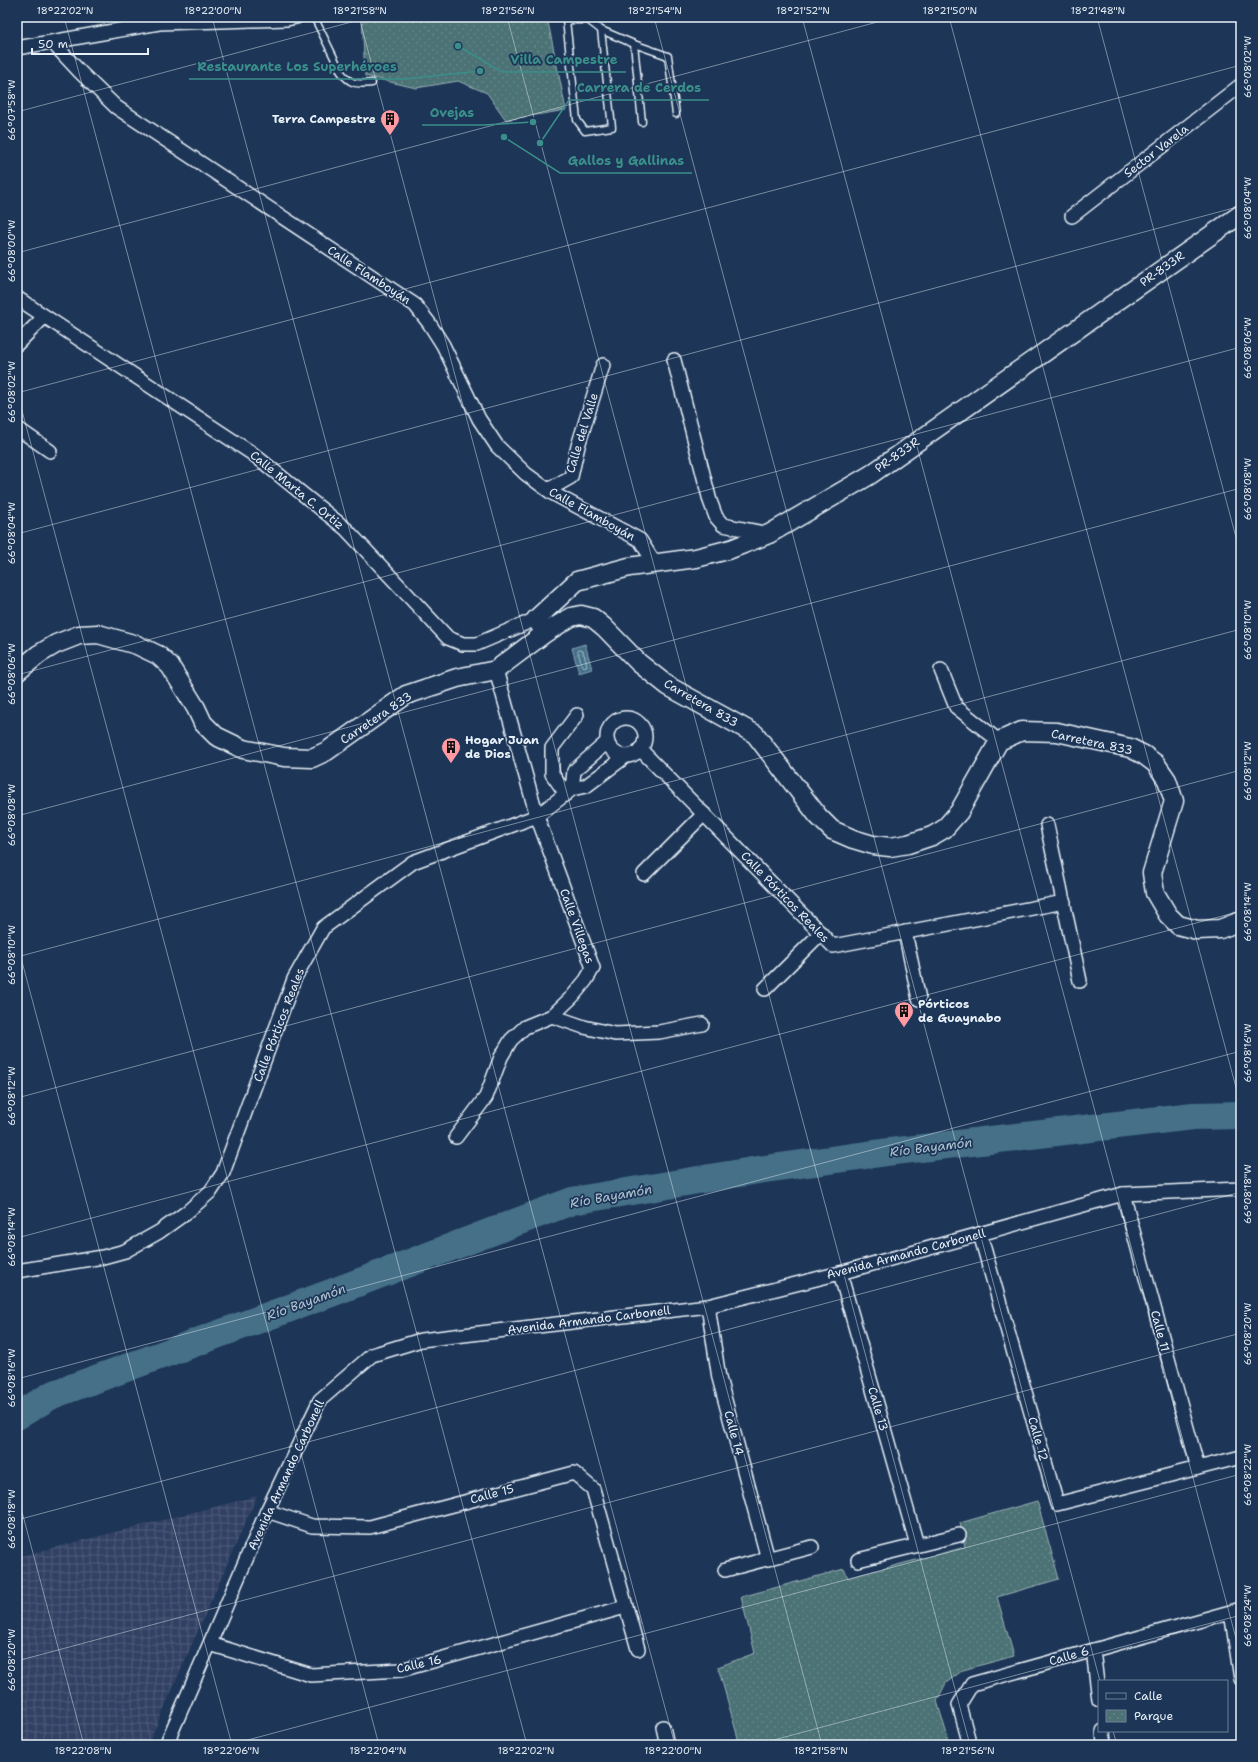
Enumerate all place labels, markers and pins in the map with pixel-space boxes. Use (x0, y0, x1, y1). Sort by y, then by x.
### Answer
callout: Villa Campestre (502, 47, 626, 72)
callout: Restaurante Los Superhéroes (189, 54, 405, 79)
callout: Carrera de Cerdos (569, 75, 709, 100)
callout: Ovejas (422, 100, 483, 125)
building icon: Terra Campestre (379, 108, 401, 136)
place label: Terra Campestre (272, 111, 376, 127)
callout: Gallos y Gallinas (560, 148, 692, 173)
place label: Hogar Juan de Dios (465, 732, 539, 762)
building icon: Hogar Juan de Dios (440, 736, 462, 764)
place label: Pórticos de Guaynabo (918, 996, 1001, 1026)
building icon: Pórticos de Guaynabo (893, 1000, 915, 1028)

